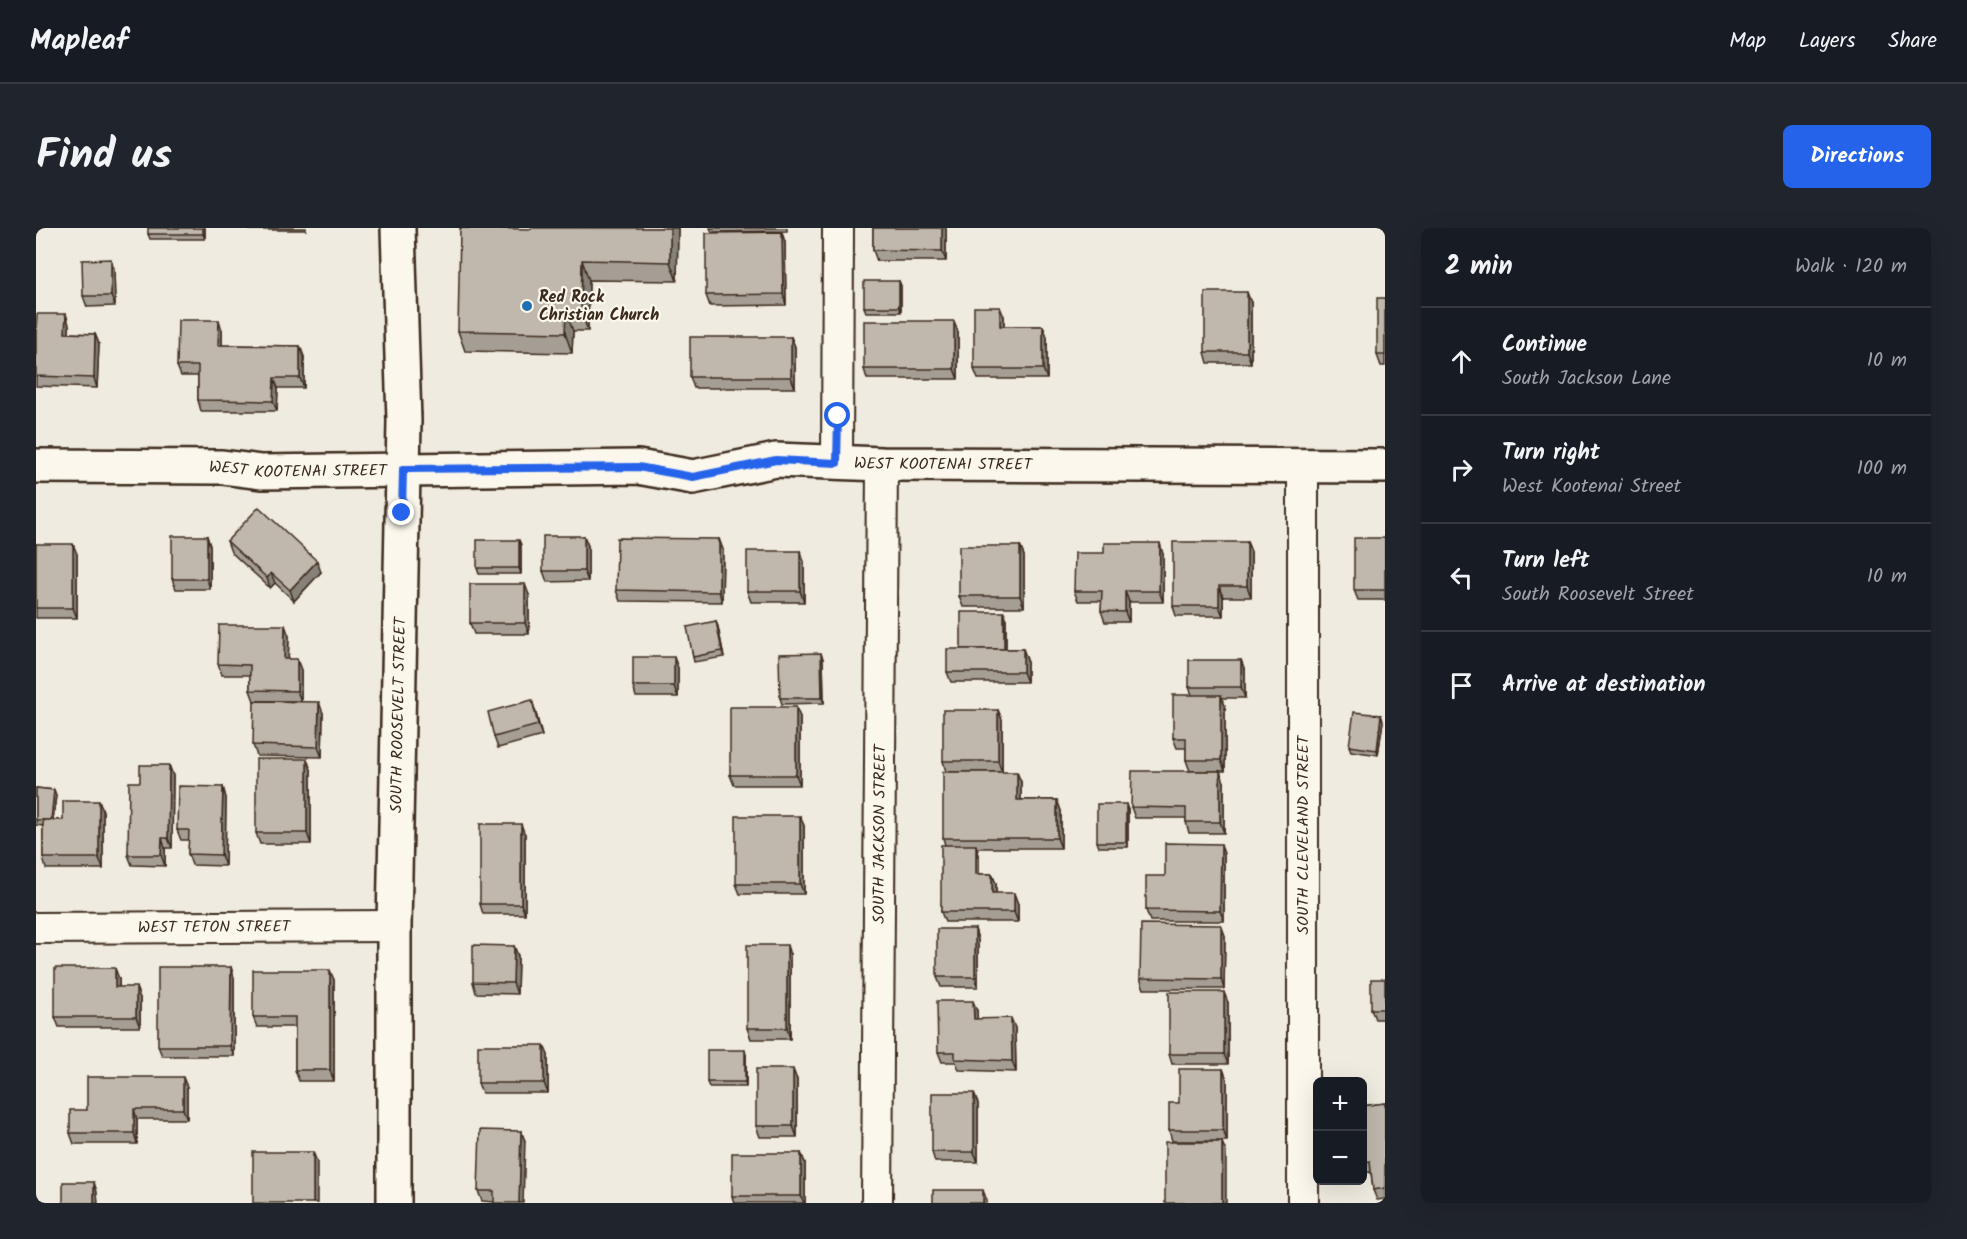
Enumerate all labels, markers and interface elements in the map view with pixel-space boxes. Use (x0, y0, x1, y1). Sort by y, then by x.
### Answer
text: Mapleaf (30, 19, 128, 64)
text: Map (1729, 25, 1766, 58)
text: Layers (1799, 25, 1855, 58)
text: Share (1888, 25, 1937, 58)
text: Find us (36, 123, 172, 190)
button: Directions (1783, 125, 1931, 188)
text: 2 min (1445, 246, 1513, 288)
text: Walk · 120 m (1795, 251, 1907, 283)
place label: Red Rock Christian Church (539, 285, 659, 328)
marker: Red Rock Christian Church (520, 299, 534, 313)
text: Continue (1502, 328, 1587, 363)
icon: ahead (1445, 345, 1478, 378)
text: 10 m (1867, 345, 1907, 377)
text: South Jackson Lane (1502, 363, 1671, 395)
route start (824, 402, 850, 428)
text: Turn right (1502, 436, 1600, 471)
street label: WEST KOOTENAI STREET (853, 450, 1033, 477)
icon: right (1445, 453, 1478, 486)
text: 100 m (1857, 453, 1907, 485)
street label: WEST KOOTENAI STREET (209, 454, 388, 485)
text: West Kootenai Street (1502, 471, 1681, 503)
route end (388, 499, 414, 525)
text: Turn left (1502, 544, 1589, 579)
icon: left (1445, 561, 1478, 594)
text: 10 m (1867, 561, 1907, 593)
text: South Roosevelt Street (1502, 579, 1694, 611)
street label: SOUTH ROOSEVELT STREET (384, 615, 413, 813)
text: Arrive at destination (1502, 668, 1705, 703)
icon: arrive (1445, 669, 1478, 702)
street label: SOUTH CLEVELAND STREET (1291, 734, 1316, 934)
street label: SOUTH JACKSON STREET (866, 743, 893, 924)
street label: WEST TETON STREET (138, 914, 292, 940)
map controls (1313, 1077, 1367, 1185)
button: + (1313, 1077, 1367, 1131)
button: − (1313, 1131, 1367, 1185)

